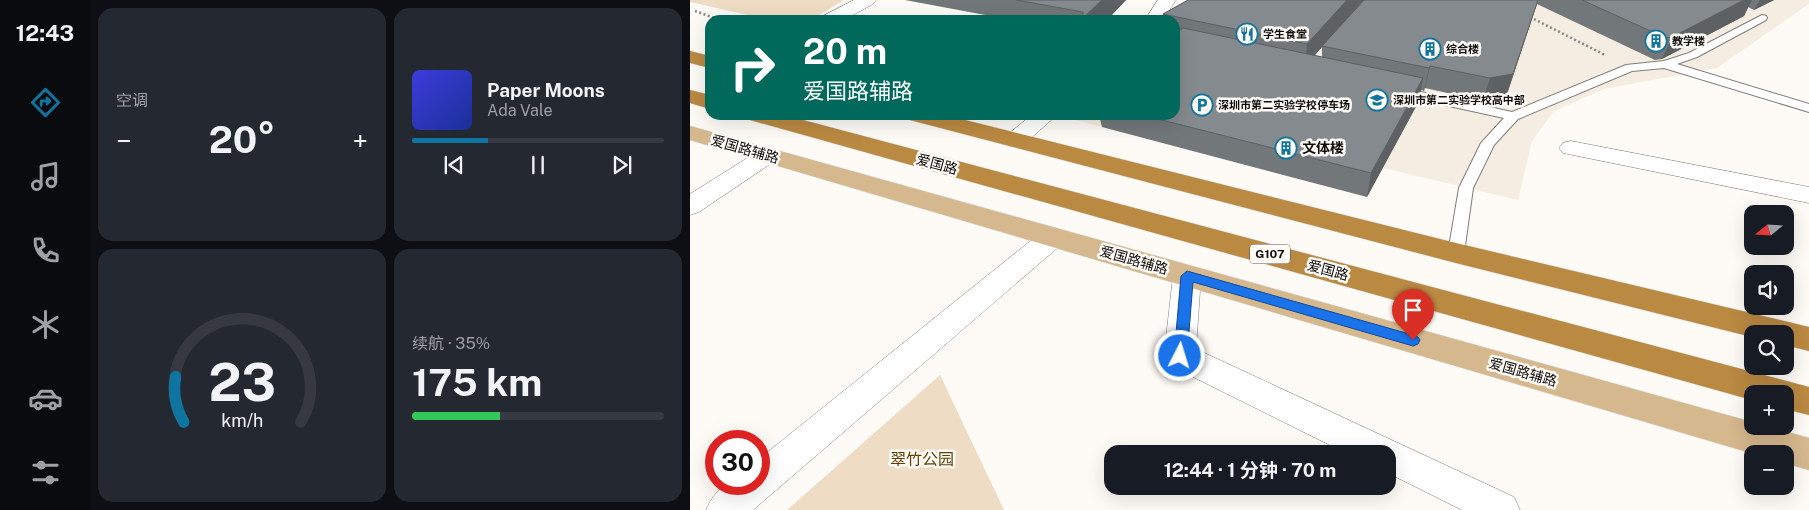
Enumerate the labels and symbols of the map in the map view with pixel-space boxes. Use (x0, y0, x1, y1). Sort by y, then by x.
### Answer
restaurant icon: 学生食堂 (1235, 22, 1259, 46)
place label: 学生食堂 (1263, 28, 1307, 40)
building icon: 教学楼 (1644, 29, 1668, 53)
place label: 教学楼 (1672, 35, 1705, 47)
building icon: 综合楼 (1418, 37, 1442, 61)
place label: 综合楼 (1446, 43, 1479, 55)
school or university icon: 深圳市第二实验学校高中部 (1365, 88, 1389, 112)
parking icon: 深圳市第二实验学校停车场 (1190, 93, 1214, 117)
place label: 深圳市第二实验学校高中部 (1393, 94, 1525, 106)
place label: 深圳市第二实验学校停车场 (1218, 99, 1350, 111)
street label: 爱国路辅路 (709, 132, 781, 166)
building icon: 文体楼 (1274, 136, 1298, 160)
place label: 文体楼 (1302, 140, 1344, 156)
street label: 爱国路 (915, 151, 959, 177)
north arrow (1744, 205, 1794, 255)
street label: 爱国路辅路 (1098, 243, 1170, 277)
road number: G107 (1250, 244, 1290, 264)
street label: 爱国路 (1306, 257, 1350, 283)
pin (1392, 289, 1434, 340)
position arrow (1153, 329, 1205, 381)
street label: 爱国路辅路 (1487, 355, 1559, 389)
speed limit sign: 30 (705, 430, 770, 495)
park label: 翠竹公园 (890, 450, 954, 469)

